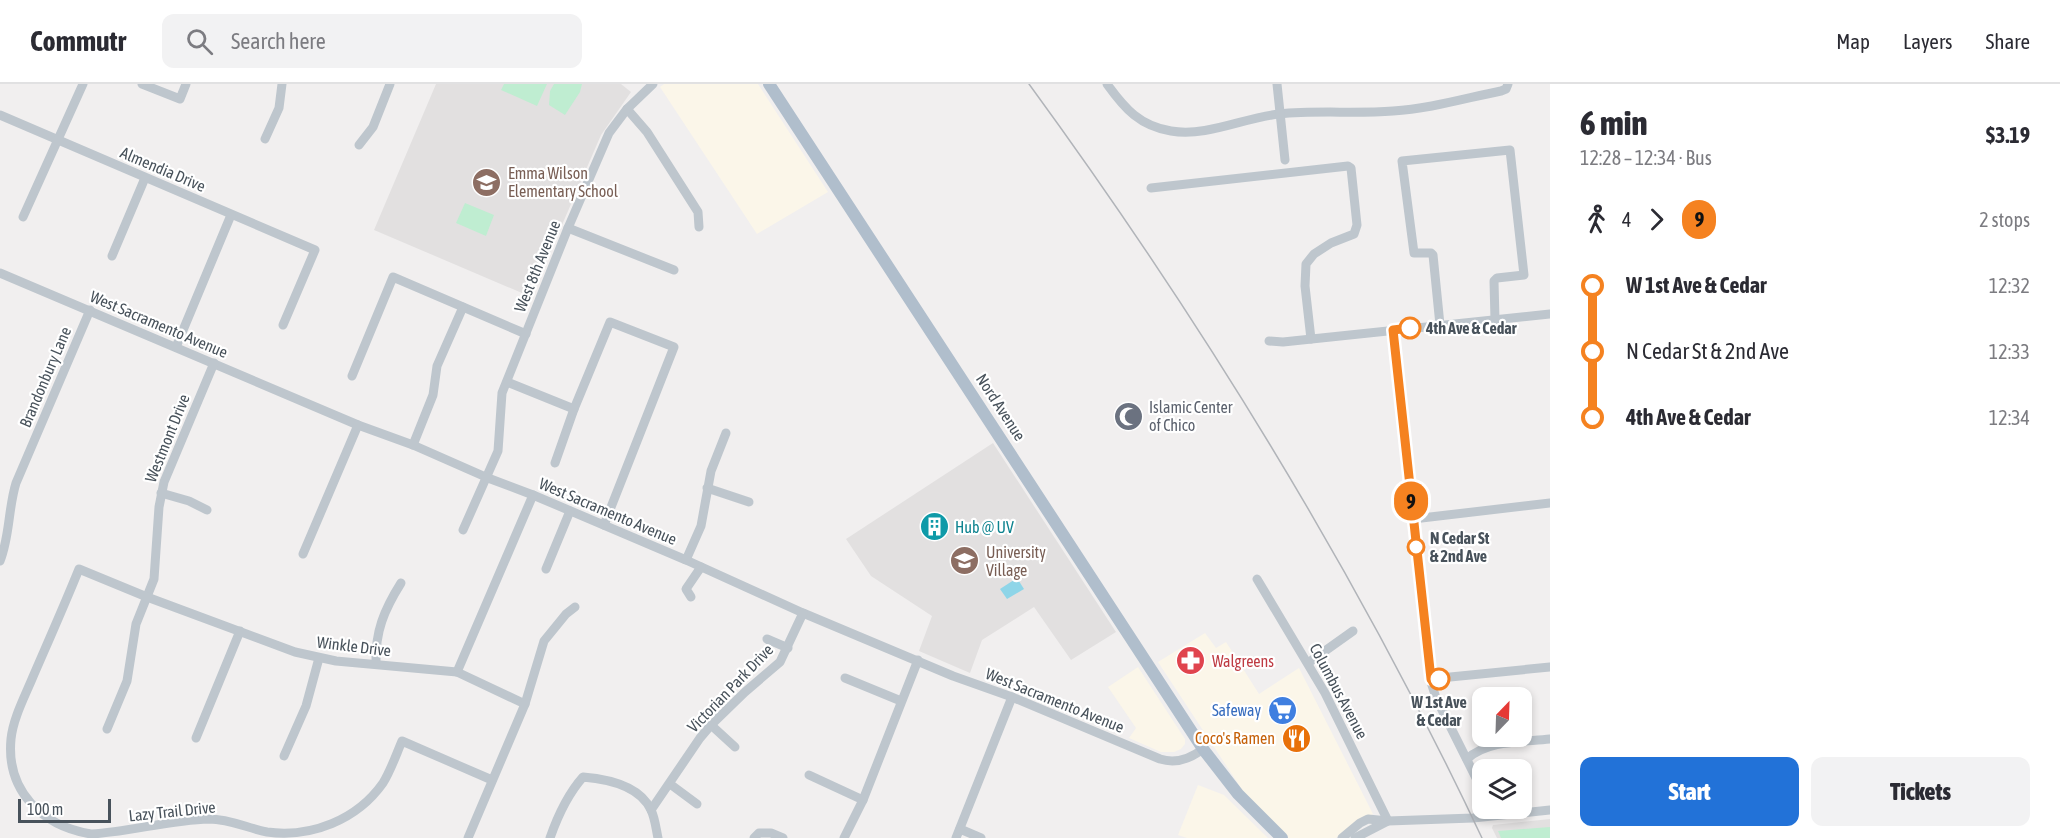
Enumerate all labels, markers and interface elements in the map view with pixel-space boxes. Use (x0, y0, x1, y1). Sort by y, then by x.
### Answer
search box (162, 14, 582, 68)
text: Commutr (30, 25, 126, 57)
icon: search (183, 25, 216, 58)
text: Search here (231, 28, 326, 54)
text: Map (1836, 29, 1870, 53)
text: Layers (1903, 29, 1953, 53)
text: Share (1986, 29, 2030, 53)
text: 6 min (1580, 104, 1647, 142)
text: $3.19 (1986, 122, 2030, 148)
street label: Almendia Drive (118, 143, 208, 195)
text: 12:28 – 12:34 · Bus (1580, 146, 1712, 169)
place label: Emma Wilson Elementary School (508, 164, 619, 201)
school or university icon: Emma Wilson Elementary School (471, 166, 503, 198)
icon: walk (1580, 203, 1613, 236)
icon: forward (1640, 203, 1673, 236)
text: 9 (1694, 207, 1704, 231)
text: 4 (1622, 208, 1631, 231)
text: 2 stops (1979, 208, 2030, 231)
street label: West 8th Avenue (510, 218, 564, 314)
text: W 1st Ave & Cedar (1626, 272, 1766, 298)
text: 12:32 (1989, 274, 2030, 297)
street label: West Sacramento Avenue (87, 287, 231, 361)
marker: 4th Ave & Cedar (1399, 317, 1421, 339)
place label: 4th Ave & Cedar (1425, 319, 1517, 337)
street label: Brandonbury Lane (16, 324, 75, 430)
text: N Cedar St & 2nd Ave (1626, 338, 1789, 364)
text: 12:33 (1989, 340, 2030, 363)
street label: Nord Avenue (973, 370, 1029, 444)
street label: Westmont Drive (141, 391, 193, 485)
place label: Islamic Center of Chico (1149, 398, 1233, 434)
mosque icon: Islamic Center of Chico (1112, 400, 1144, 432)
text: 4th Ave & Cedar (1626, 404, 1750, 430)
text: 12:34 (1989, 406, 2030, 429)
street label: West Sacramento Avenue (536, 474, 680, 548)
line badge: 9 (1392, 482, 1430, 520)
text: 9 (1406, 489, 1416, 513)
building icon: Hub @ UV (918, 511, 950, 543)
place label: Hub @ UV (955, 518, 1014, 536)
place label: N Cedar St & 2nd Ave (1430, 529, 1490, 565)
marker: N Cedar St & 2nd Ave (1407, 538, 1425, 556)
place label: University Village (986, 543, 1046, 580)
school or university icon: University Village (949, 545, 981, 577)
street label: Winkle Drive (316, 633, 392, 659)
street label: Victorian Park Drive (684, 640, 776, 736)
street label: Columbus Avenue (1306, 640, 1372, 742)
pharmacy icon: Walgreens (1175, 645, 1207, 677)
place label: Walgreens (1212, 652, 1274, 671)
street label: West Sacramento Avenue (983, 664, 1127, 736)
marker: W 1st Ave & Cedar (1428, 668, 1450, 690)
north arrow (1472, 687, 1532, 747)
map controls (1472, 687, 1532, 819)
place label: W 1st Ave & Cedar (1410, 693, 1467, 729)
supermarket icon: Safeway (1266, 694, 1298, 726)
place label: Safeway (1212, 701, 1261, 720)
restaurant icon: Coco's Ramen (1280, 722, 1312, 754)
place label: Coco's Ramen (1195, 729, 1275, 747)
button: Start (1580, 757, 1799, 826)
button: Tickets (1811, 757, 2030, 826)
button: layers (1472, 759, 1532, 819)
scale bar (18, 796, 111, 824)
street label: Lazy Trail Drive (128, 797, 216, 826)
text: 100 m (27, 800, 63, 818)

